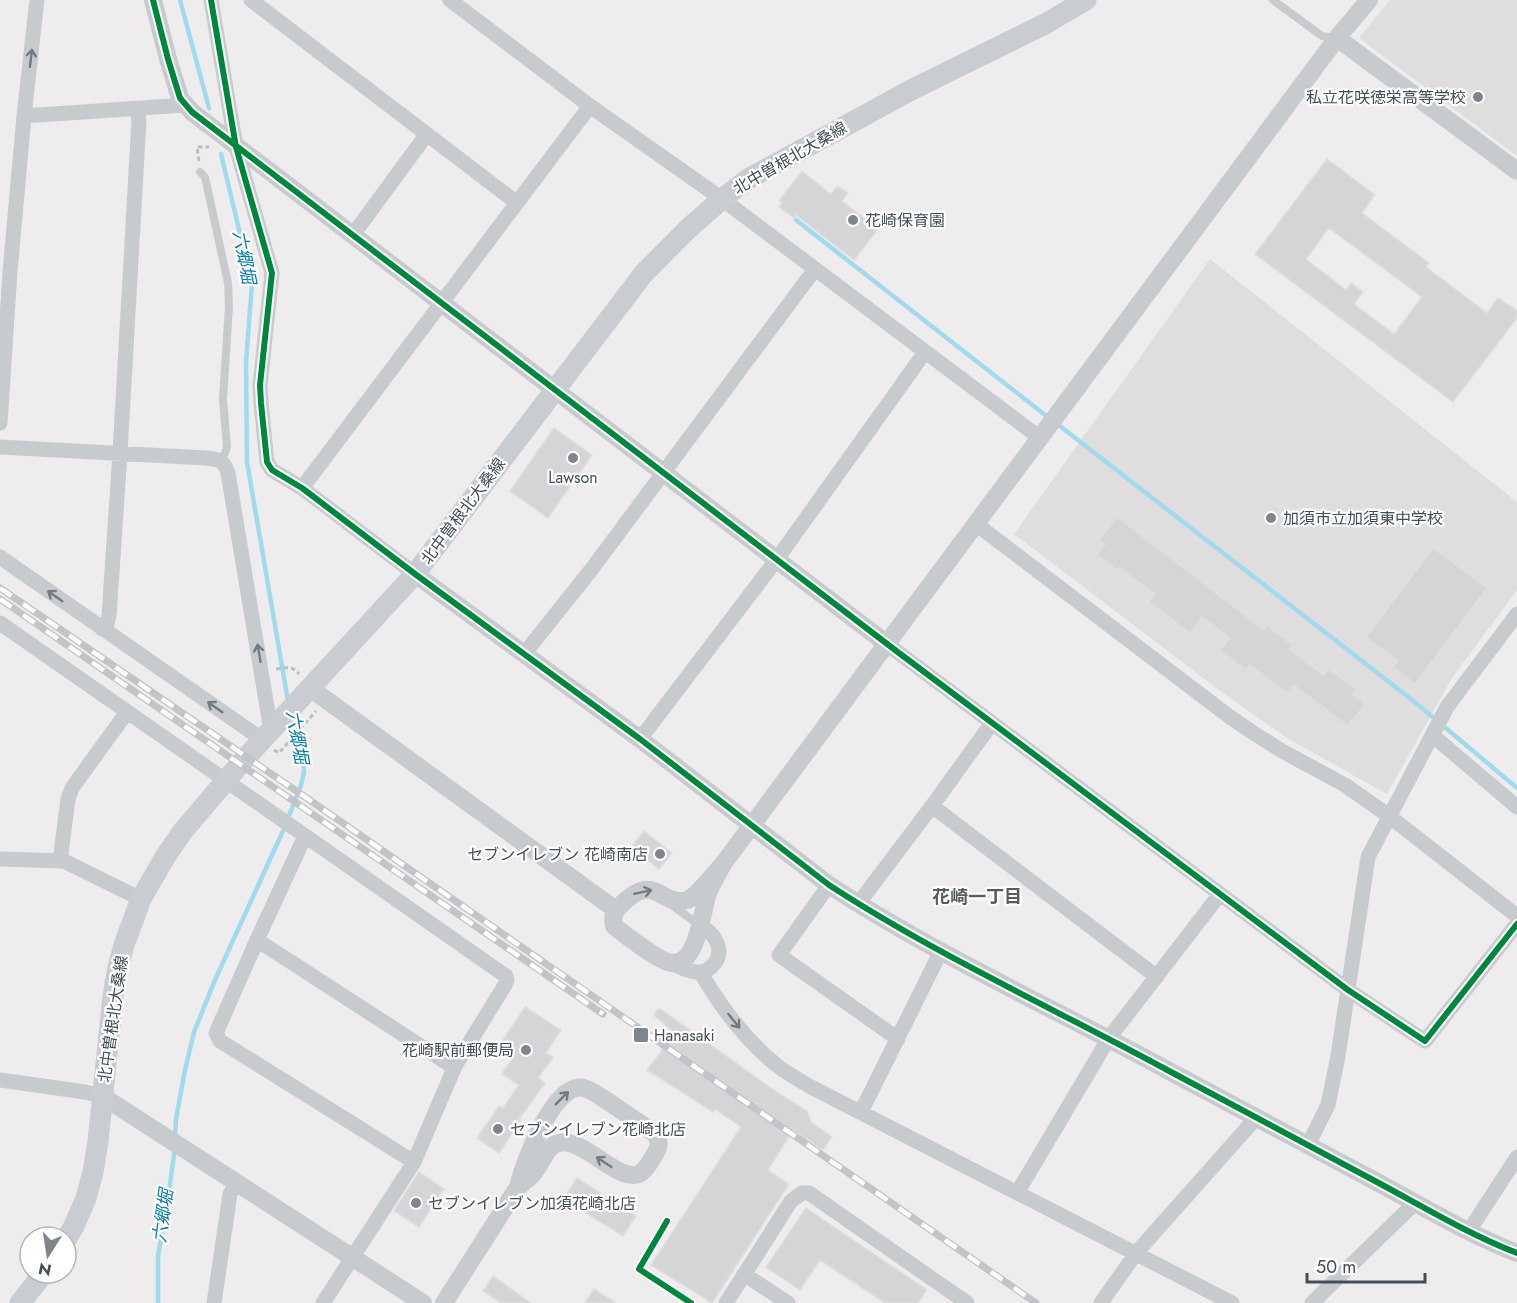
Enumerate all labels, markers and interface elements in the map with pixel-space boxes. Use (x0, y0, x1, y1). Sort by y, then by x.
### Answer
one-way arrow (25, 49, 36, 69)
place label: 私立花咲徳栄高等学校 (1306, 86, 1466, 109)
marker: 私立花咲徳栄高等学校 (1471, 90, 1485, 104)
street label: 北中曽根北大桑線 (729, 116, 851, 200)
place label: 花崎保育園 (865, 209, 945, 232)
marker: 花崎保育園 (846, 213, 860, 227)
water label: 六郷堀 (226, 228, 262, 289)
marker: Lawson (566, 451, 580, 465)
street label: 北中曽根北大桑線 (415, 453, 511, 569)
place label: Lawson (548, 466, 598, 489)
place label: 加須市立加須東中学校 (1283, 507, 1443, 530)
marker: 加須市立加須東中学校 (1264, 511, 1278, 525)
one-way arrow (47, 589, 63, 602)
one-way arrow (253, 643, 264, 663)
one-way arrow (207, 701, 224, 713)
water label: 六郷堀 (280, 708, 315, 769)
place label: セブンイレブン 花崎南店 (467, 843, 648, 866)
marker: セブンイレブン 花崎南店 (653, 847, 667, 861)
district label: 花崎一丁目 (932, 884, 1022, 910)
one-way arrow (633, 886, 652, 897)
street label: 北中曽根北大桑線 (93, 954, 133, 1084)
one-way arrow (727, 1013, 740, 1029)
place label: Hanasaki (654, 1024, 715, 1047)
marker: Hanasaki (632, 1026, 650, 1044)
place label: 花崎駅前郵便局 (402, 1039, 514, 1062)
marker: 花崎駅前郵便局 (519, 1043, 533, 1057)
one-way arrow (554, 1091, 569, 1106)
place label: セブンイレブン花崎北店 (510, 1118, 686, 1141)
marker: セブンイレブン花崎北店 (491, 1122, 505, 1136)
one-way arrow (596, 1156, 613, 1168)
water label: 六郷堀 (146, 1184, 180, 1245)
place label: セブンイレブン加須花崎北店 (428, 1192, 636, 1215)
marker: セブンイレブン加須花崎北店 (409, 1196, 423, 1210)
north arrow (18, 1225, 78, 1285)
scale bar (1307, 1246, 1426, 1284)
text: 50 m (1316, 1254, 1356, 1280)
text: N (36, 1257, 54, 1282)

